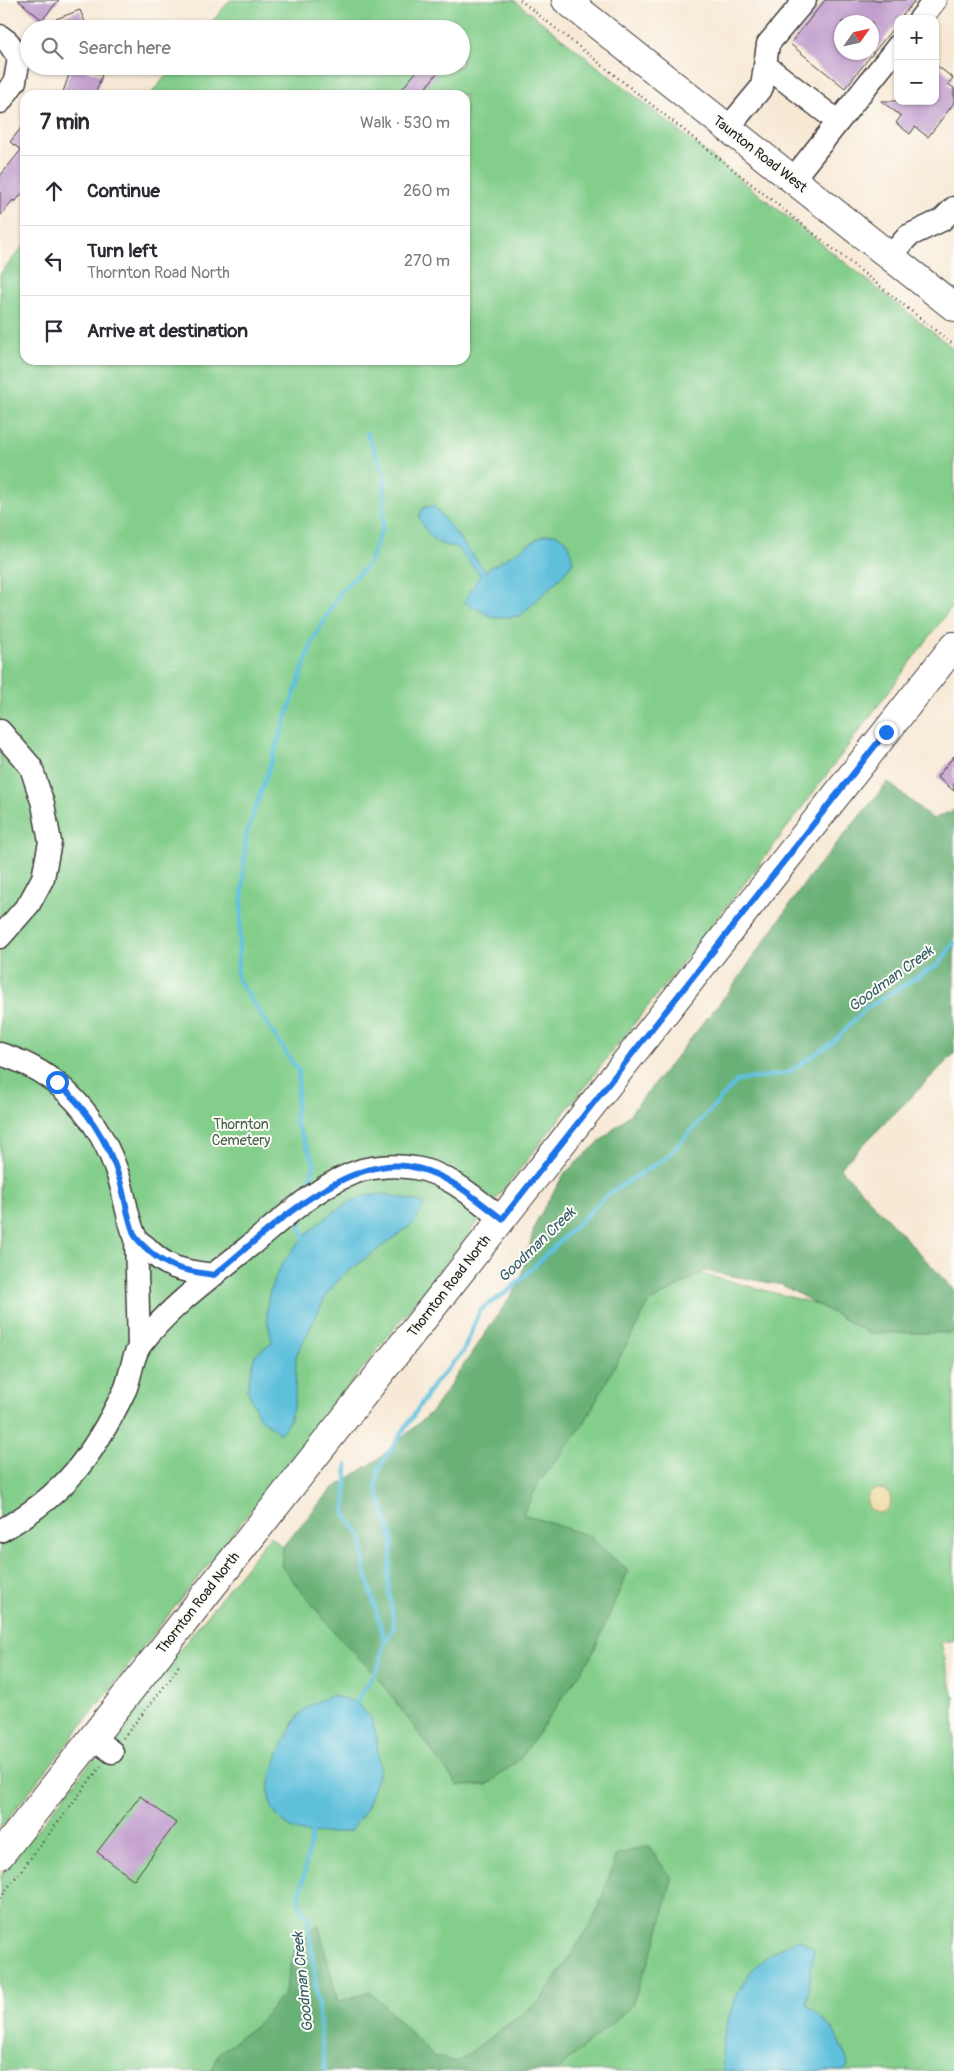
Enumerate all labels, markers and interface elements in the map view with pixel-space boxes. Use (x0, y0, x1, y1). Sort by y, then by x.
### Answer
north arrow (834, 15, 879, 60)
map controls (894, 15, 939, 105)
button: + (894, 15, 939, 60)
search box (20, 20, 470, 75)
icon: search (38, 34, 66, 62)
text: Search here (78, 36, 171, 60)
button: − (894, 60, 939, 105)
text: 7 min (40, 109, 90, 136)
street label: Taunton Road West (710, 112, 811, 196)
text: Walk · 530 m (360, 113, 450, 133)
icon: ahead (40, 177, 68, 205)
text: Continue (87, 179, 160, 203)
text: 260 m (403, 181, 450, 201)
text: Turn left (87, 239, 157, 263)
icon: left (40, 247, 68, 275)
text: 270 m (404, 251, 450, 271)
text: Thornton Road North (87, 263, 230, 283)
icon: arrive (40, 317, 68, 345)
text: Arrive at destination (87, 319, 248, 343)
route end (875, 721, 898, 744)
water label: Goodman Creek (845, 941, 939, 1016)
route start (46, 1071, 69, 1094)
park label: Thornton Cemetery (212, 1116, 270, 1149)
water label: Goodman Creek (494, 1202, 581, 1287)
street label: Thornton Road North (404, 1232, 494, 1340)
street label: Thornton Road North (153, 1549, 243, 1657)
water label: Goodman Creek (288, 1929, 318, 2033)

